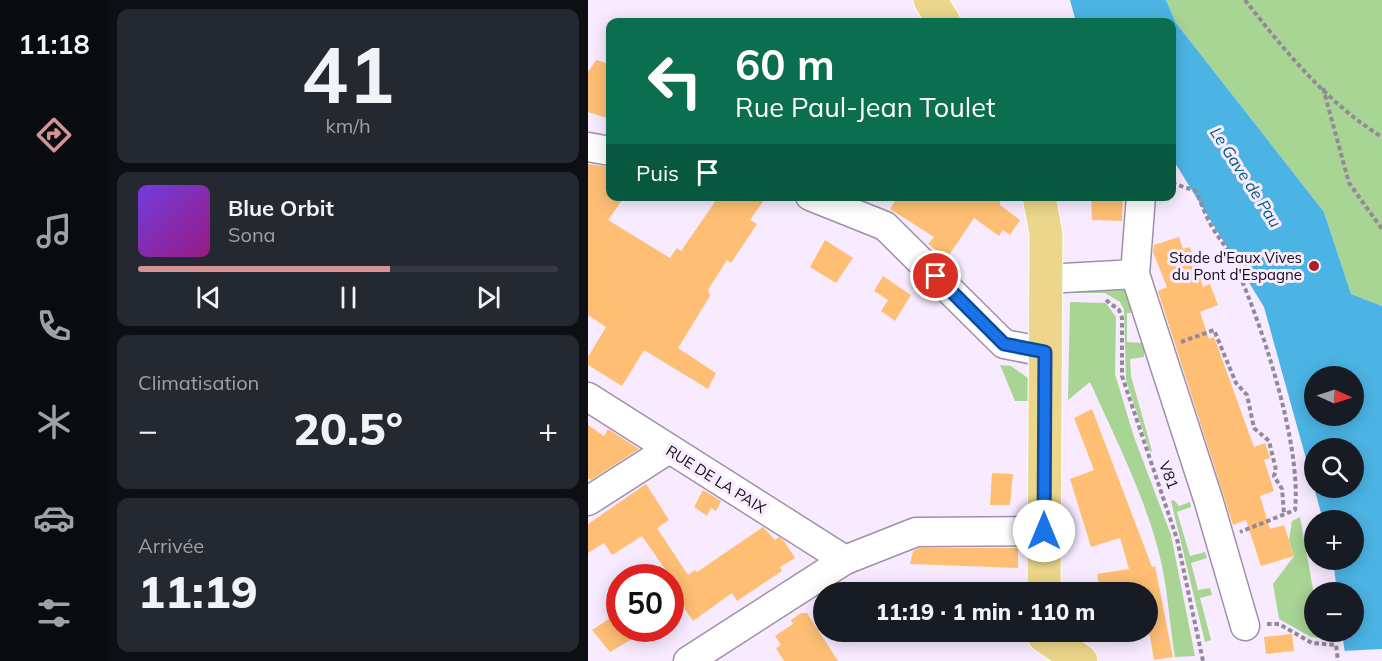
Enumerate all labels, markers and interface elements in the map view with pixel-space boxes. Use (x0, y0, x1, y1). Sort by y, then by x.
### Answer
text: 41 (301, 25, 395, 123)
text: 11:18 (18, 27, 90, 61)
text: 60 m (735, 38, 835, 91)
icon: left (636, 42, 714, 120)
text: Rue Paul-Jean Toulet (735, 90, 995, 124)
text: km/h (325, 113, 371, 138)
icon: directions (33, 114, 75, 156)
water label: Le Gave de Pau (1206, 123, 1286, 231)
icon: arrive (691, 156, 724, 189)
text: Puis (636, 159, 679, 187)
text: Blue Orbit (228, 194, 334, 222)
icon: music (33, 210, 75, 252)
text: Sona (228, 222, 276, 247)
place label: Stade d'Eaux Vives du Pont d'Espagne (1169, 248, 1302, 284)
pin (910, 250, 961, 301)
icon: arrive (919, 259, 952, 292)
marker: Stade d'Eaux Vives du Pont d'Espagne (1307, 259, 1321, 273)
icon: previous (192, 281, 225, 314)
icon: pause (332, 281, 365, 314)
icon: next (472, 281, 505, 314)
icon: phone (33, 305, 75, 347)
north arrow (1304, 366, 1364, 426)
map controls (1304, 366, 1364, 642)
text: Climatisation (138, 370, 259, 395)
text: 20.5° (293, 400, 403, 456)
icon: climate (33, 401, 75, 443)
text: − (138, 409, 158, 450)
text: + (538, 409, 558, 450)
button: search (1304, 438, 1364, 498)
street label: RUE DE LA PAIX (663, 441, 770, 517)
street label: V81 (1155, 458, 1183, 492)
icon: car (33, 497, 75, 539)
position arrow (1012, 499, 1076, 563)
button: + (1304, 510, 1364, 570)
text: Arrivée (138, 533, 204, 558)
text: 11:19 (138, 563, 258, 619)
speed limit sign: 50 (606, 564, 684, 642)
button: − (1304, 582, 1364, 642)
icon: filters (33, 592, 75, 634)
text: 11:19 · 1 min · 110 m (876, 598, 1095, 626)

